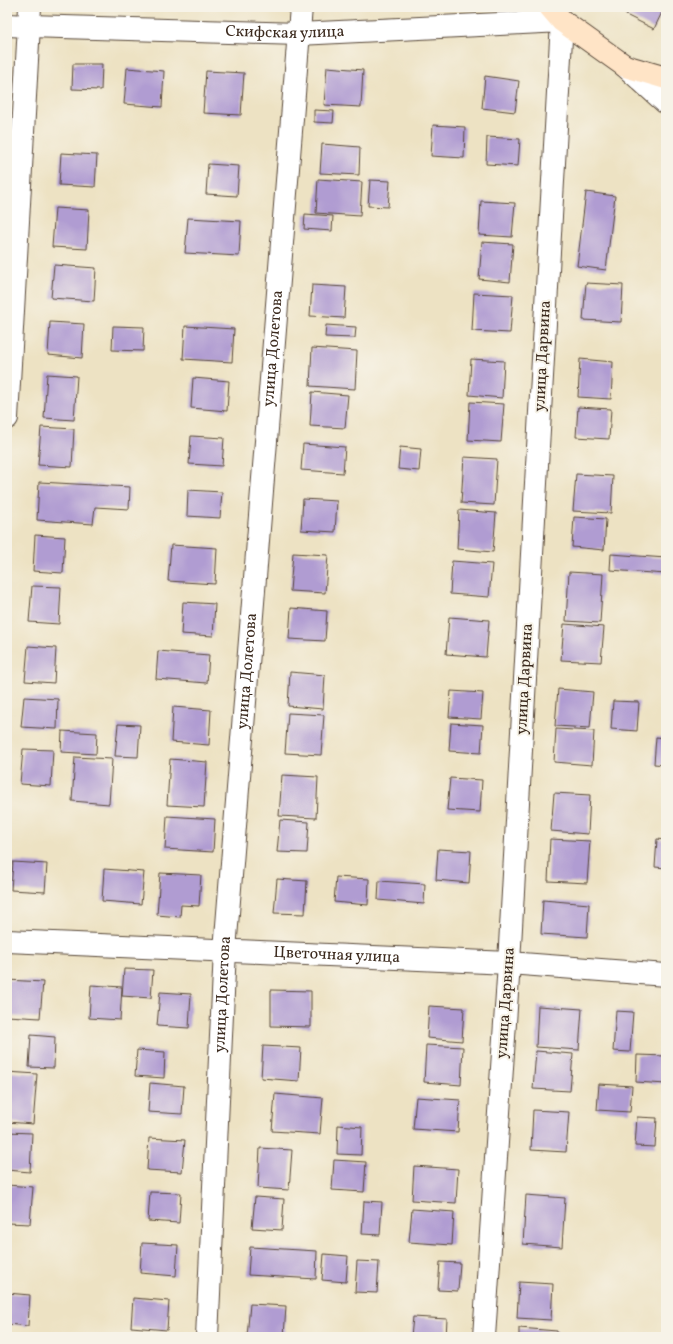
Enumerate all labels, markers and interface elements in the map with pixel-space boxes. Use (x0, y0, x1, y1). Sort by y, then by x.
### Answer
street label: Скифская улица (225, 21, 345, 45)
street label: улица Долетова (258, 289, 289, 407)
street label: улица Дарвина (529, 300, 557, 412)
street label: улица Долетова (232, 612, 263, 730)
street label: улица Дарвина (511, 623, 539, 735)
street label: улица Долетова (209, 935, 237, 1053)
street label: Цветочная улица (273, 942, 401, 969)
street label: улица Дарвина (491, 947, 521, 1059)

